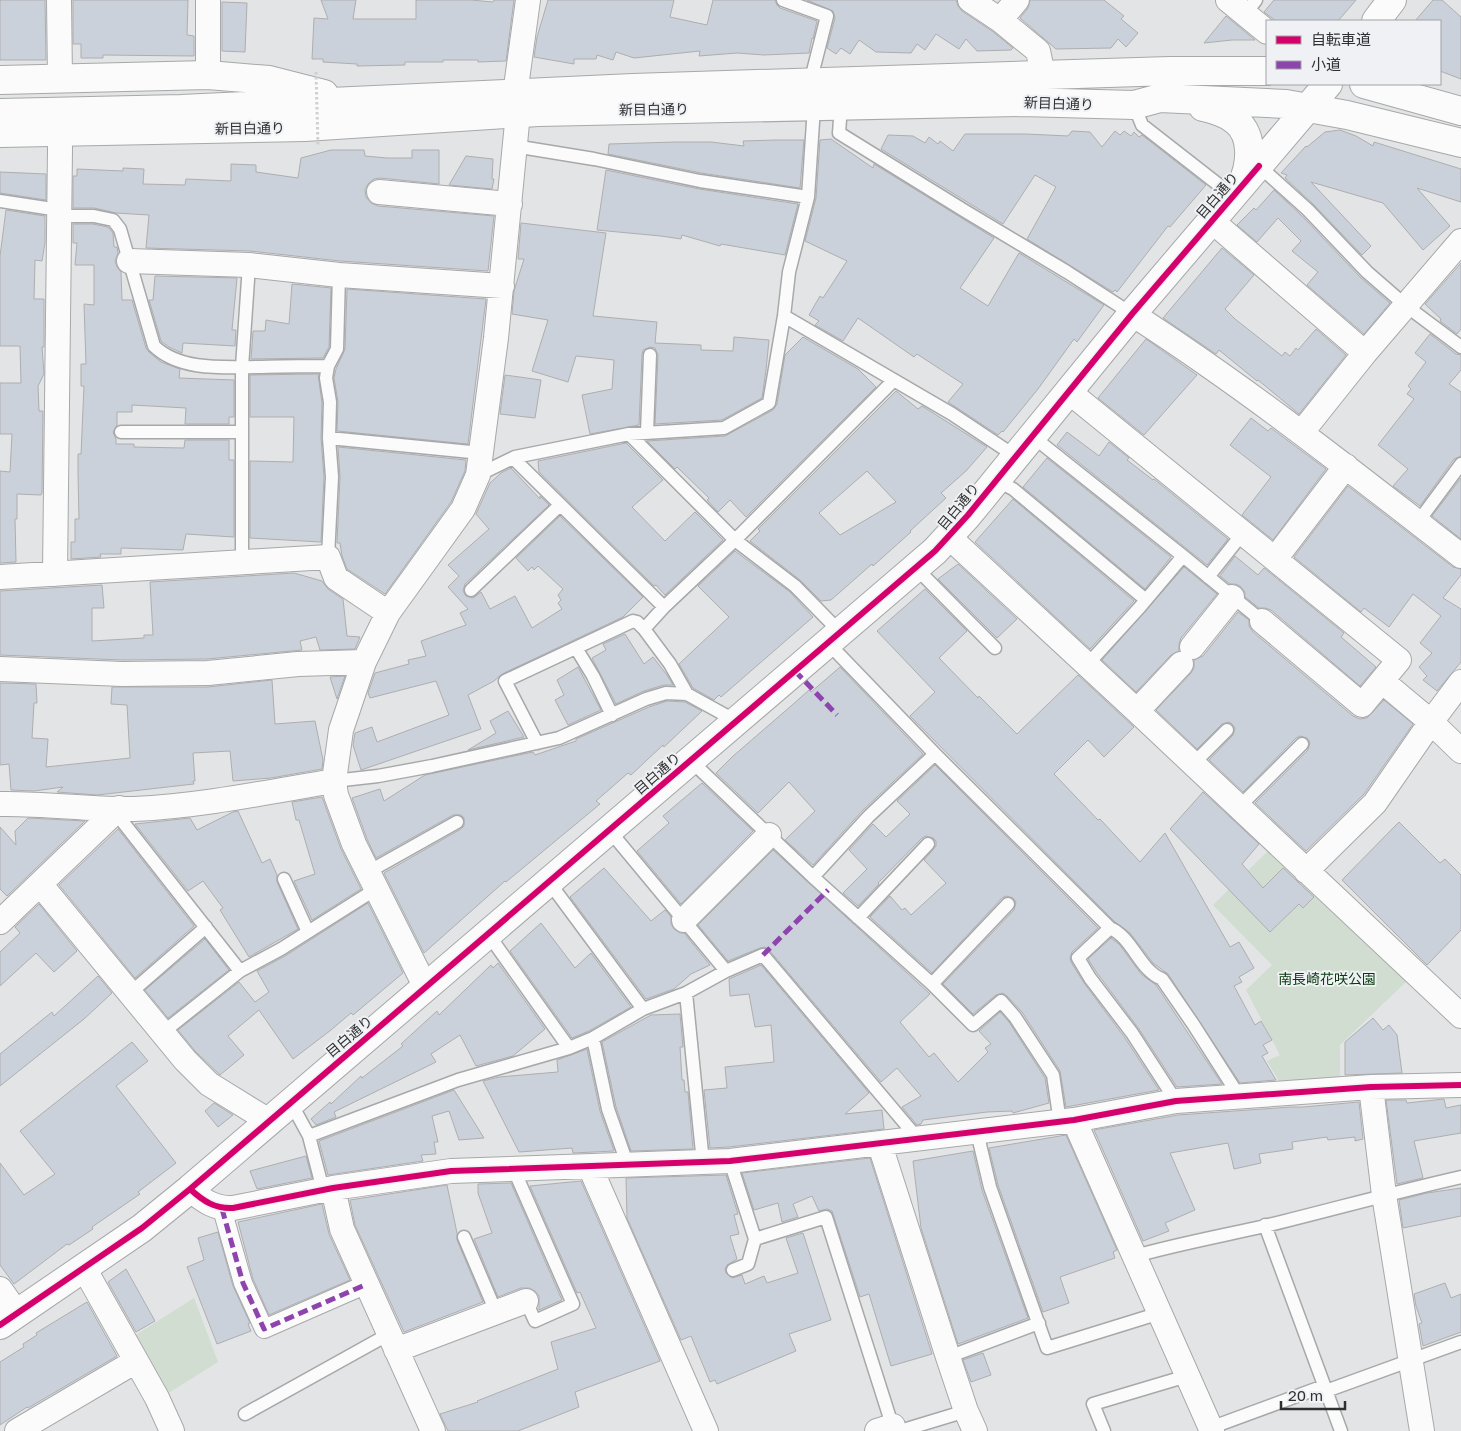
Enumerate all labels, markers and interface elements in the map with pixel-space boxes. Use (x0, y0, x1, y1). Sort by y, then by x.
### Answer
legend (1266, 20, 1441, 85)
text: 自転車道 (1311, 30, 1371, 48)
text: 小道 (1311, 55, 1341, 73)
street label: 新目白通り (1024, 93, 1094, 113)
street label: 新目白通り (619, 100, 689, 118)
street label: 新目白通り (215, 119, 285, 137)
street label: 目白通り (1192, 168, 1242, 222)
street label: 目白通り (933, 479, 983, 533)
street label: 目白通り (630, 748, 684, 798)
park label: 南長崎花咲公園 (1278, 970, 1376, 987)
street label: 目白通り (322, 1011, 376, 1061)
scale bar (1281, 1378, 1345, 1410)
text: 20 m (1288, 1386, 1323, 1404)

